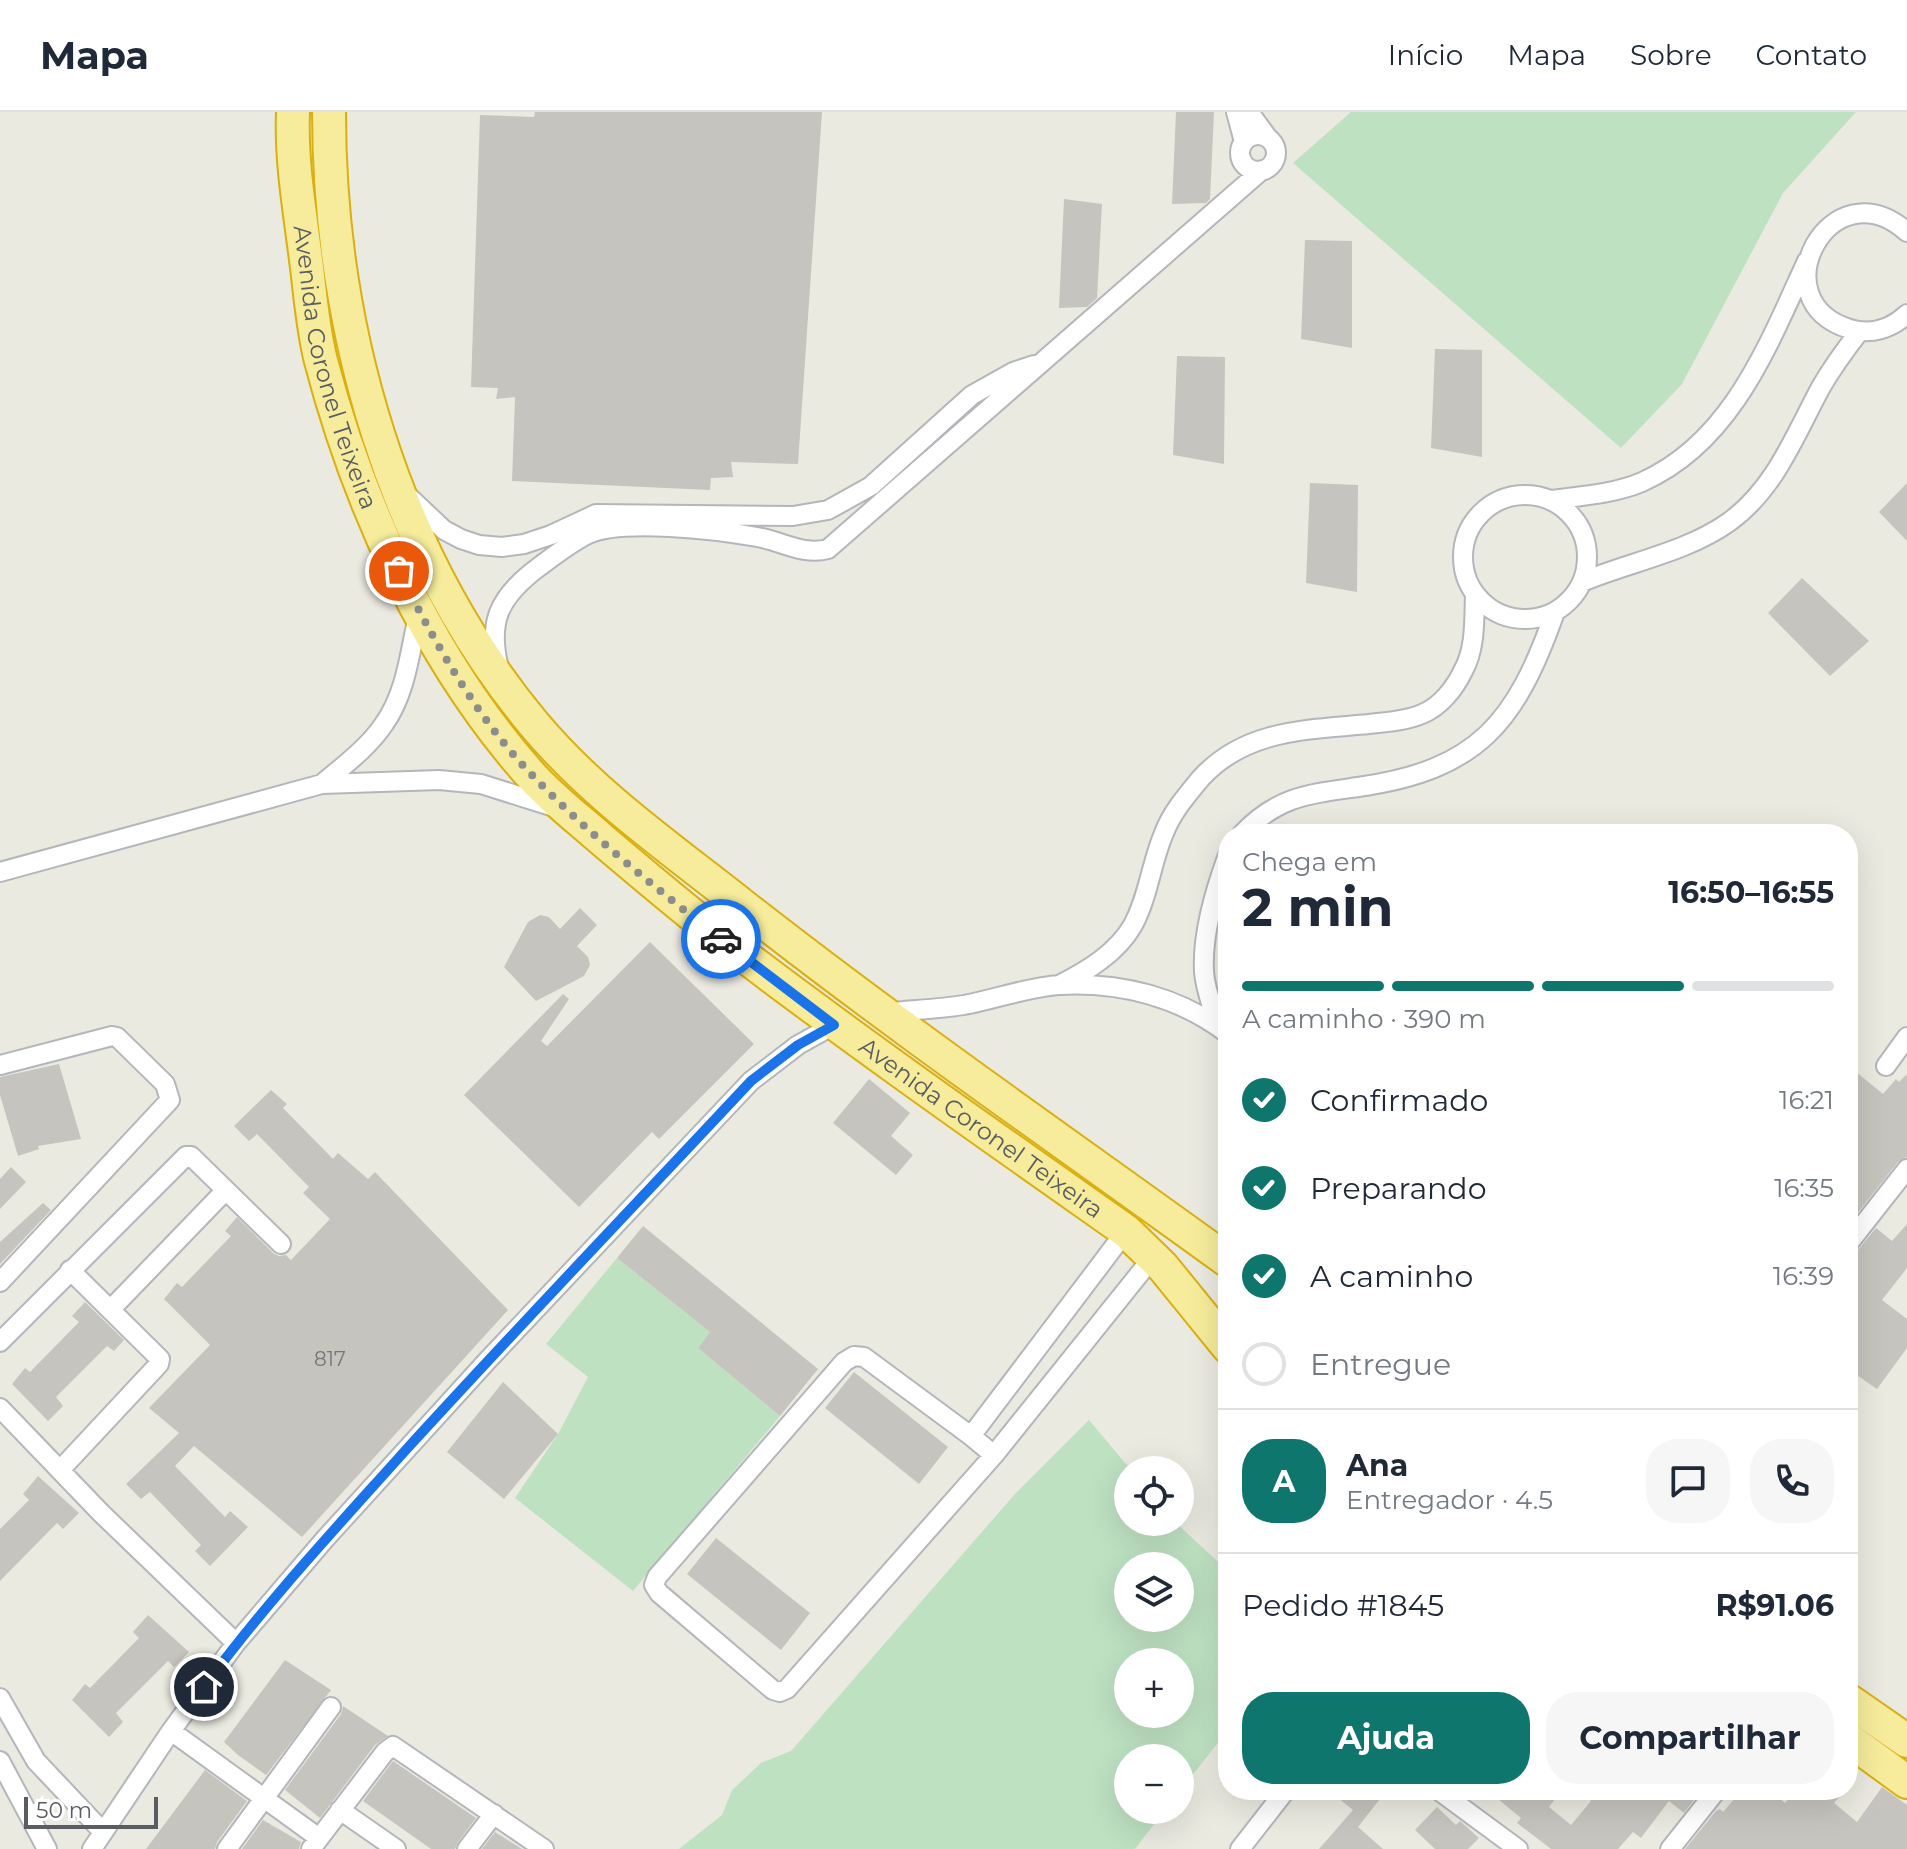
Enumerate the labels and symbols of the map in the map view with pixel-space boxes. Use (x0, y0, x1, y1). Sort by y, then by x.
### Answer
street label: Avenida Coronel Teixeira (288, 224, 384, 513)
pin (365, 537, 433, 605)
courier (681, 899, 761, 979)
street label: Avenida Coronel Teixeira (854, 1031, 1109, 1224)
house number: 817 (314, 1347, 346, 1371)
pin (170, 1653, 238, 1721)
scale bar (24, 1793, 158, 1829)

